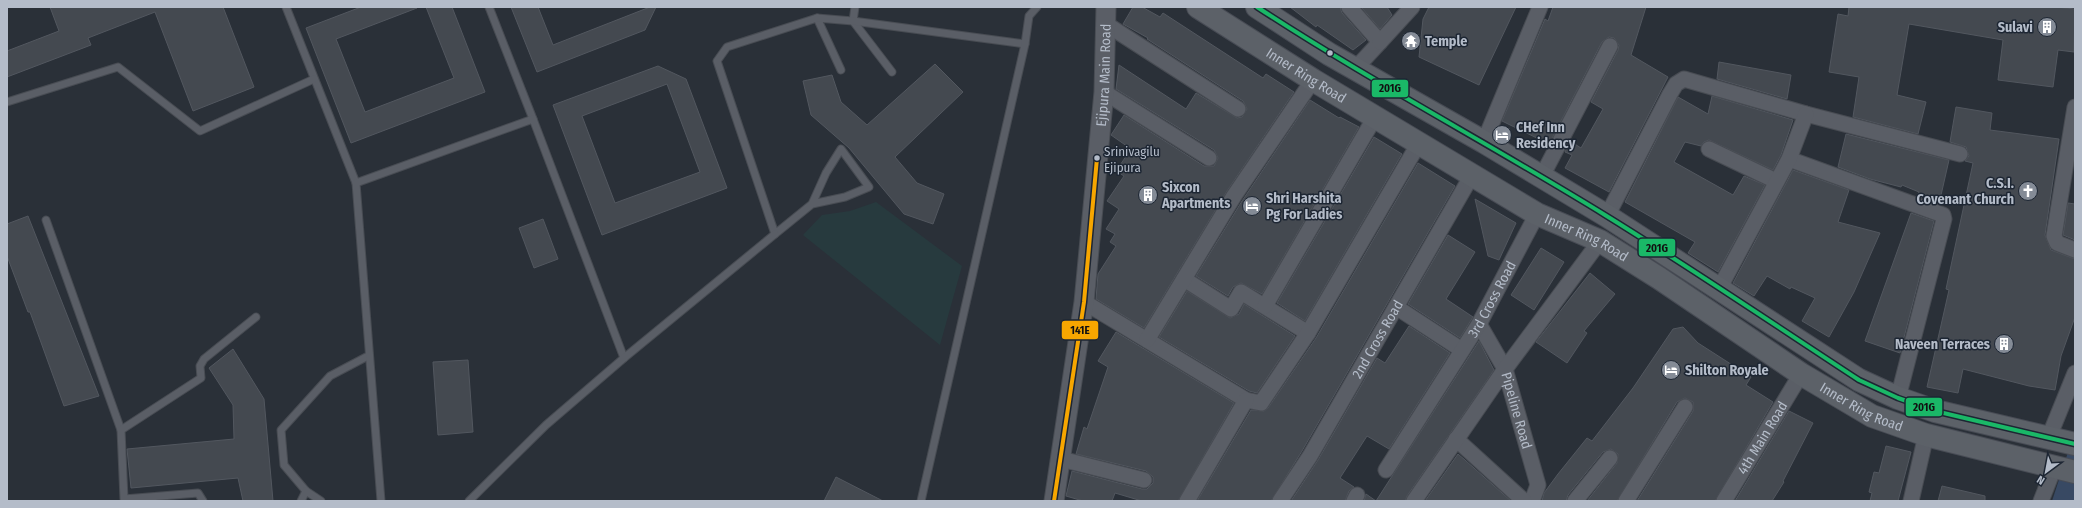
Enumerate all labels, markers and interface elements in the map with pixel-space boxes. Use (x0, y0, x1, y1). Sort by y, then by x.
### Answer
building icon: Sulavi (2036, 16, 2058, 38)
place label: Sulavi (1998, 19, 2033, 36)
street label: Ejipura Main Road (1093, 23, 1115, 127)
temple icon: Temple (1400, 30, 1422, 52)
place label: Temple (1425, 33, 1467, 50)
street label: Inner Ring Road (1263, 44, 1349, 107)
unlabelled marker (1325, 48, 1335, 58)
line badge: 201G (1371, 79, 1409, 98)
text: 201G (1378, 82, 1402, 95)
place label: CHef Inn Residency (1516, 119, 1576, 152)
hotel icon: CHef Inn Residency (1491, 124, 1513, 146)
place label: Srinivagilu Ejipura (1104, 144, 1160, 175)
marker: Srinivagilu Ejipura (1092, 153, 1102, 163)
place label: C.S.I. Covenant Church (1917, 175, 2014, 208)
place label: Sixcon Apartments (1161, 179, 1230, 212)
church icon: C.S.I. Covenant Church (2017, 180, 2039, 202)
building icon: Sixcon Apartments (1137, 184, 1159, 206)
place label: Shri Harshita Pg For Ladies (1266, 190, 1342, 223)
hotel icon: Shri Harshita Pg For Ladies (1241, 195, 1263, 217)
street label: Inner Ring Road (1542, 210, 1631, 266)
line badge: 201G (1638, 238, 1676, 257)
text: 201G (1645, 242, 1669, 255)
street label: 3rd Cross Road (1465, 258, 1520, 341)
street label: 2nd Cross Road (1349, 297, 1407, 381)
line badge: 141E (1061, 320, 1099, 340)
text: 141E (1070, 324, 1090, 337)
building icon: Naveen Terraces (1993, 333, 2015, 355)
place label: Naveen Terraces (1895, 336, 1990, 353)
hotel icon: Shilton Royale (1660, 359, 1682, 381)
place label: Shilton Royale (1685, 362, 1769, 379)
street label: Pipeline Road (1497, 370, 1535, 451)
street label: Inner Ring Road (1817, 379, 1905, 435)
line badge: 201G (1905, 397, 1943, 417)
street label: 4th Main Road (1734, 398, 1791, 478)
text: 201G (1912, 401, 1936, 414)
north arrow (2026, 452, 2066, 492)
text: N (2035, 473, 2047, 487)

